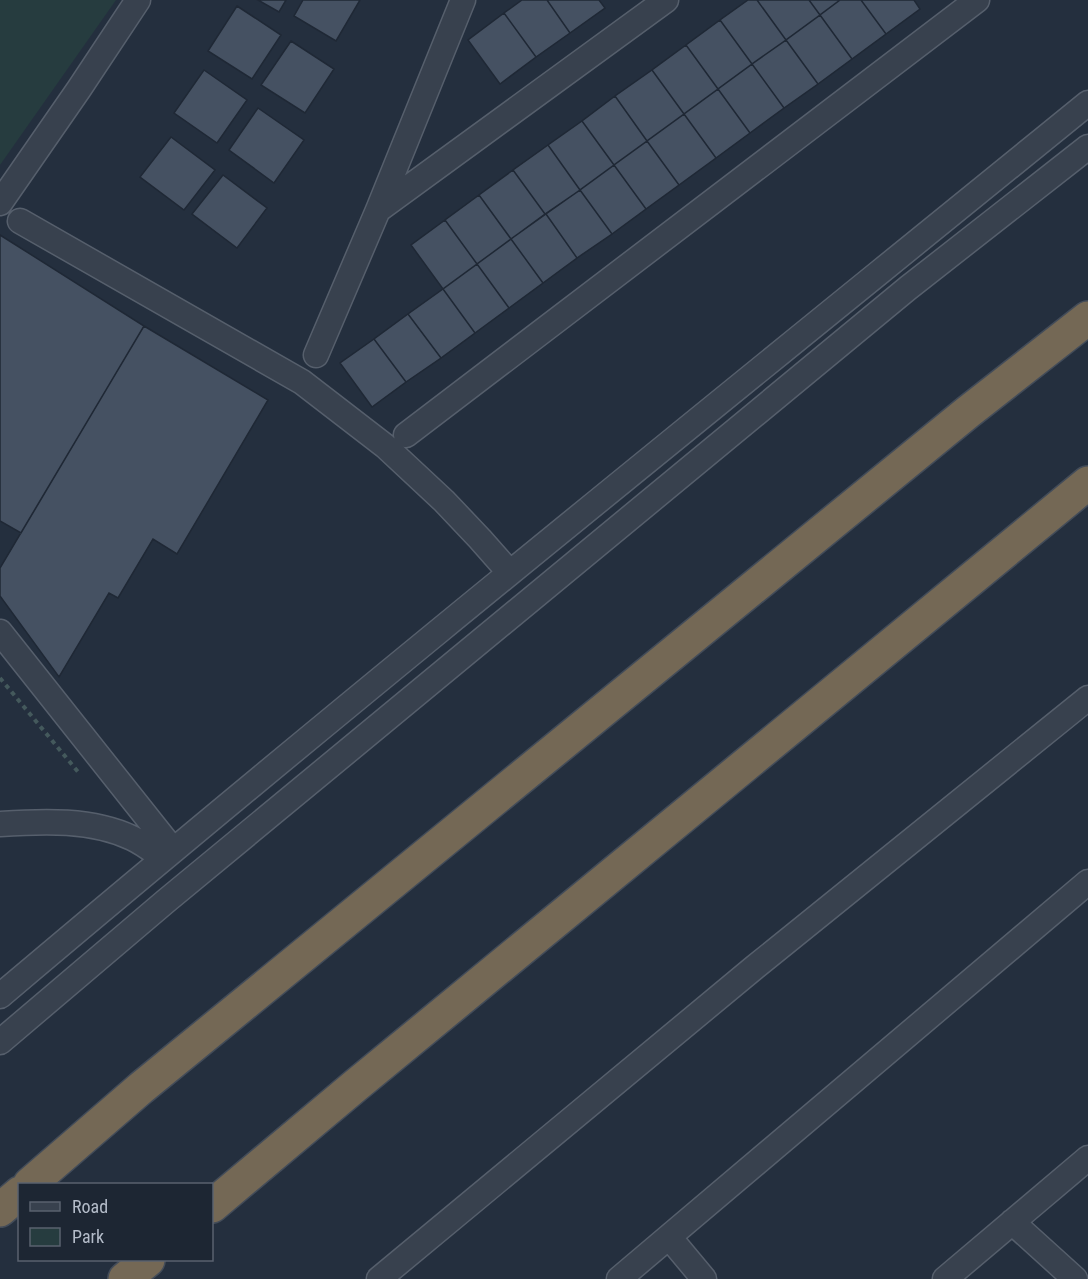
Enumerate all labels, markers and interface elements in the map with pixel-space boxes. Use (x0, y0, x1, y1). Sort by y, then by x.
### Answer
legend (18, 1183, 213, 1261)
text: Road (72, 1196, 108, 1217)
text: Park (72, 1226, 104, 1247)

